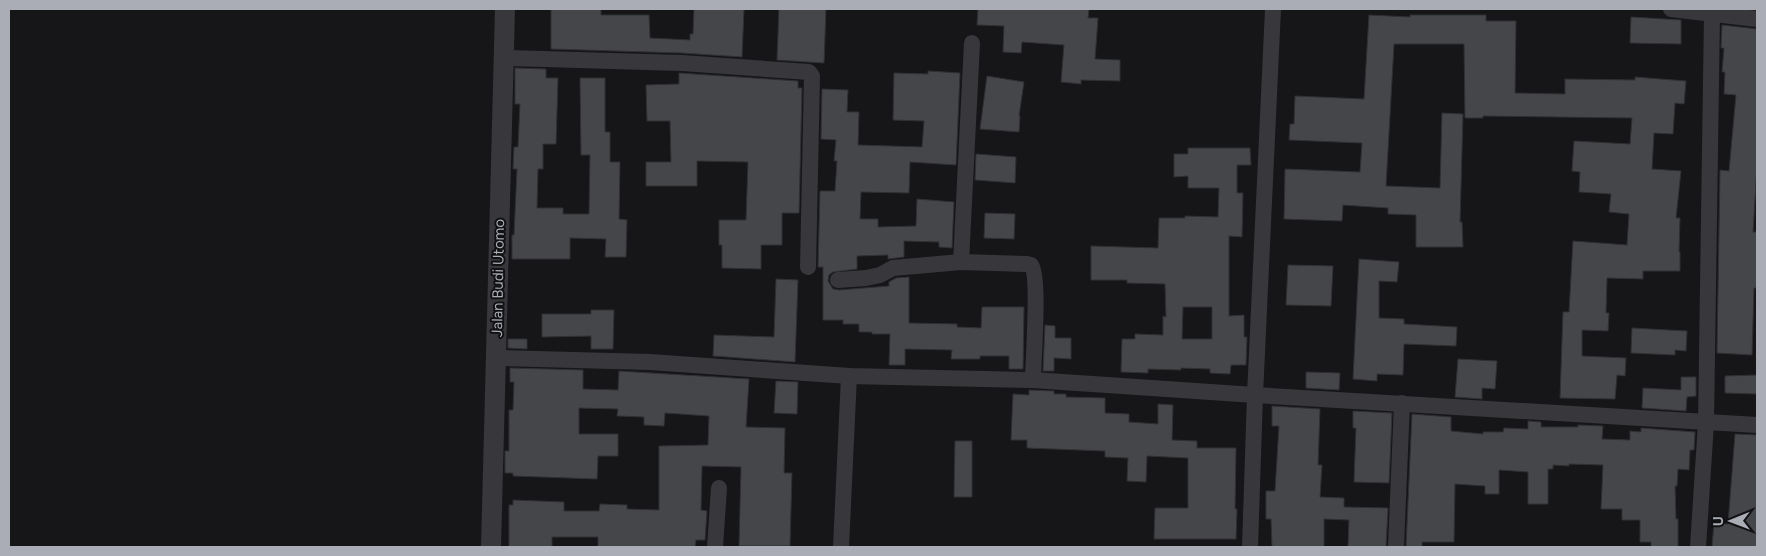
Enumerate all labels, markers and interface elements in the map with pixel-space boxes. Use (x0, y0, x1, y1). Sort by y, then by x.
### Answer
street label: Jalan Budi Utomo (488, 218, 508, 337)
north arrow (1706, 496, 1756, 546)
text: U (1710, 516, 1727, 526)

